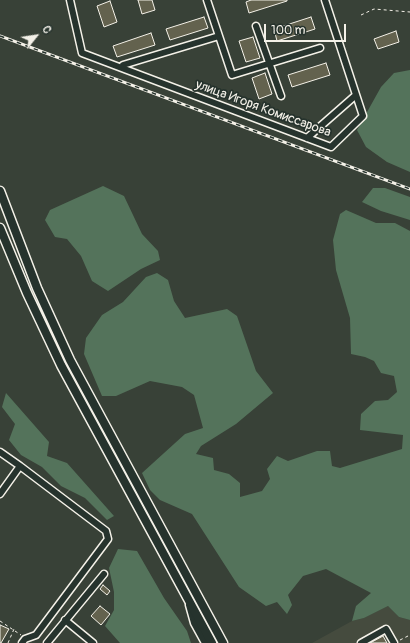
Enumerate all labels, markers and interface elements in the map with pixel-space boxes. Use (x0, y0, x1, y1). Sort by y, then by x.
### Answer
north arrow (16, 16, 56, 56)
scale bar (266, 16, 348, 42)
text: 100 m (271, 23, 305, 38)
text: С (39, 24, 54, 36)
street label: улица Игоря Комиссарова (193, 77, 333, 141)

